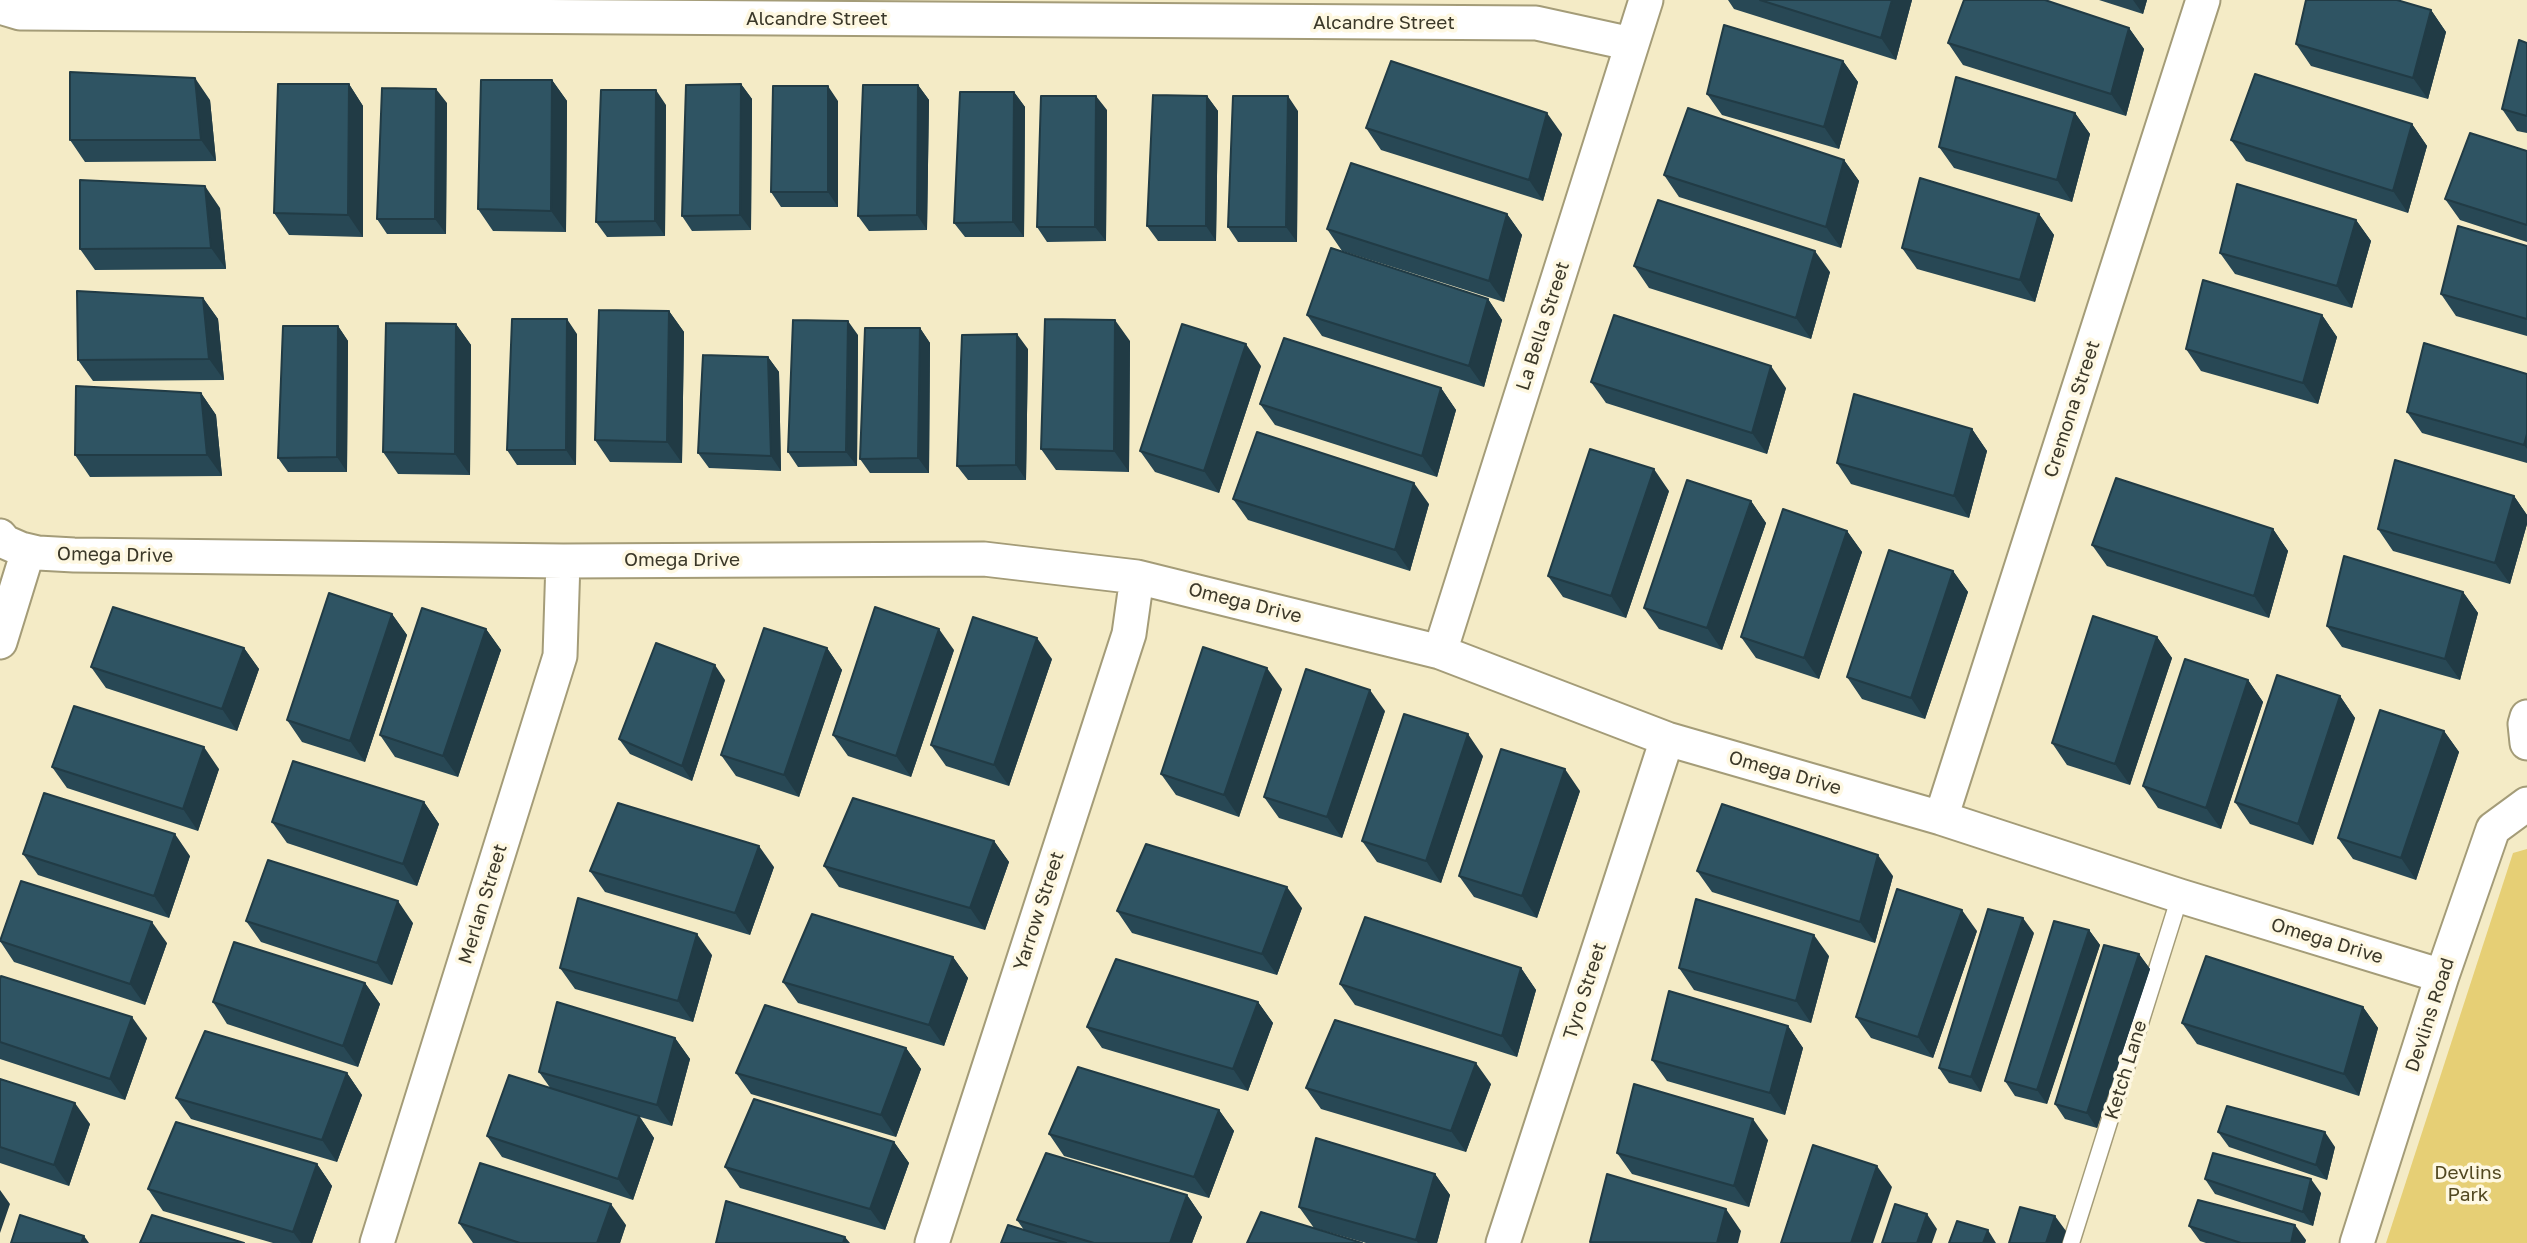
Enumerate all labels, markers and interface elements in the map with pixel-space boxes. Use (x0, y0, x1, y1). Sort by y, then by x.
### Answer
street label: Alcandre Street (746, 8, 888, 30)
street label: Alcandre Street (1313, 12, 1455, 34)
street label: La Bella Street (1511, 259, 1575, 393)
street label: Cremona Street (2039, 338, 2105, 480)
street label: Omega Drive (57, 543, 173, 567)
street label: Omega Drive (624, 549, 740, 571)
street label: Omega Drive (1186, 578, 1304, 628)
street label: Omega Drive (1726, 746, 1844, 800)
street label: Merlan Street (454, 841, 512, 967)
street label: Yarrow Street (1009, 849, 1069, 973)
street label: Omega Drive (2268, 913, 2386, 969)
street label: Tyro Street (1559, 940, 1611, 1042)
street label: Devlins Road (2401, 955, 2459, 1075)
street label: Ketch Lane (2100, 1018, 2152, 1122)
park label: Devlins Park (2434, 1162, 2502, 1206)

